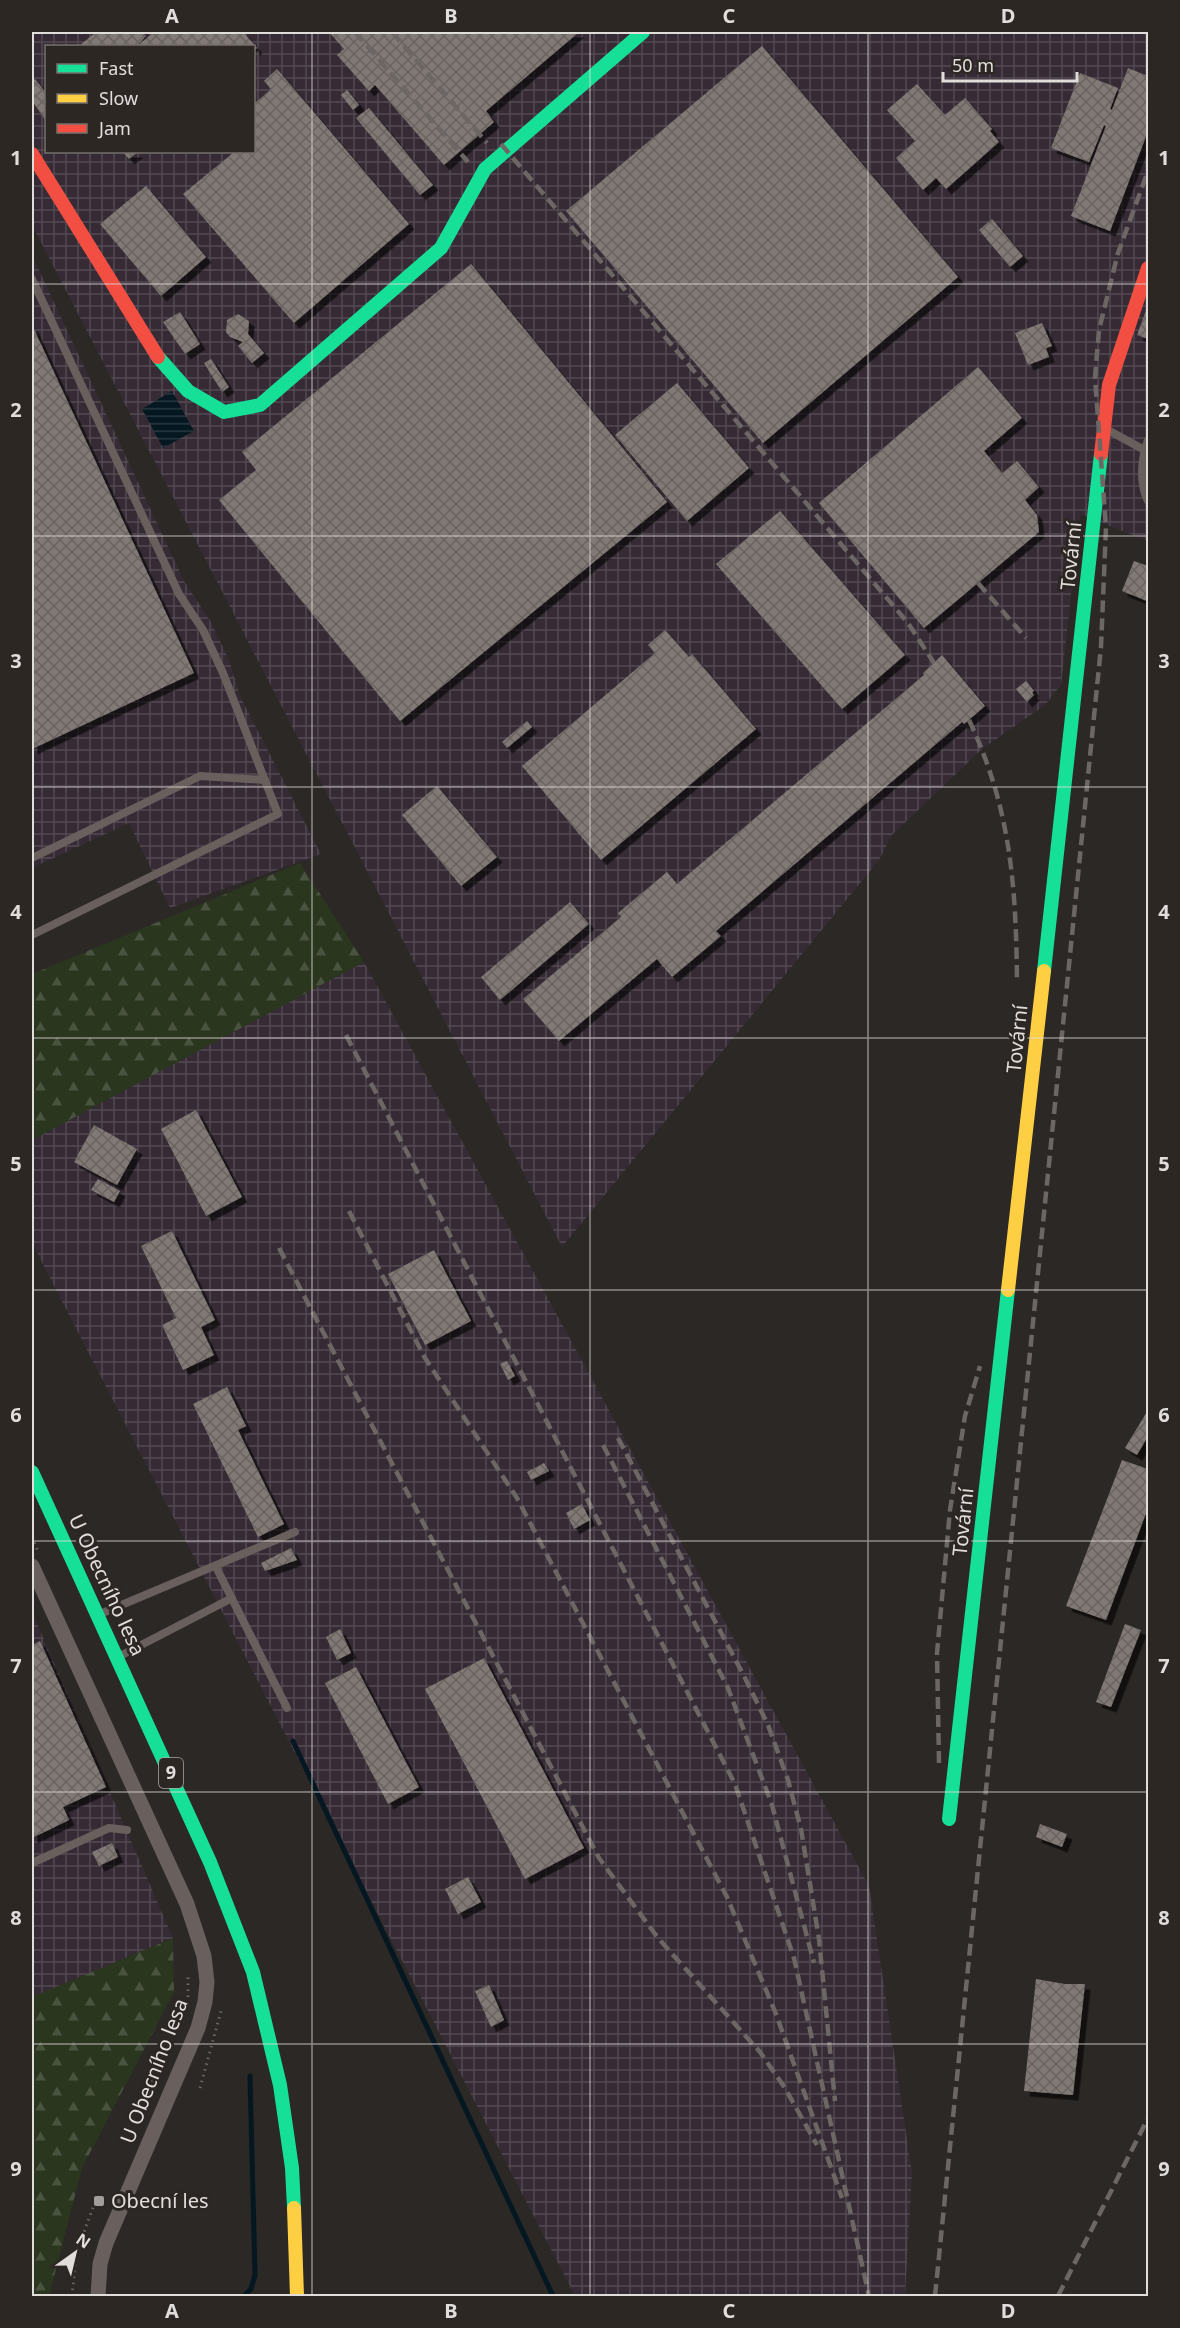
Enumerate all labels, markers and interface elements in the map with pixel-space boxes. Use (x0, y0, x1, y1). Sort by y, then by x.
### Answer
text: A (165, 2, 179, 29)
text: B (444, 2, 458, 29)
text: C (723, 2, 736, 29)
text: D (1001, 2, 1015, 29)
legend (45, 45, 255, 153)
scale bar (943, 45, 1076, 83)
text: 50 m (952, 53, 994, 77)
text: Fast (99, 56, 134, 80)
text: Slow (99, 86, 138, 110)
text: Jam (97, 116, 131, 140)
text: 1 (10, 144, 22, 171)
text: 1 (1158, 144, 1170, 171)
text: 2 (10, 396, 22, 423)
text: 2 (1158, 396, 1170, 423)
street label: Tovární (1053, 520, 1088, 591)
text: 3 (10, 647, 22, 674)
text: 3 (1158, 647, 1170, 674)
text: 4 (10, 898, 22, 925)
text: 4 (1158, 898, 1170, 925)
street label: Tovární (999, 1003, 1034, 1074)
text: 5 (10, 1150, 22, 1177)
text: 5 (1158, 1150, 1170, 1177)
text: 6 (10, 1401, 22, 1428)
text: 6 (1158, 1401, 1170, 1428)
street label: Tovární (945, 1486, 980, 1557)
street label: U Obecního lesa (63, 1510, 152, 1660)
text: 7 (10, 1652, 22, 1679)
text: 7 (1158, 1652, 1170, 1679)
road number: 9 (159, 1758, 183, 1788)
text: 8 (10, 1904, 22, 1931)
text: 8 (1158, 1904, 1170, 1931)
street label: U Obecního lesa (114, 1995, 194, 2147)
text: 9 (10, 2155, 22, 2182)
text: 9 (1158, 2155, 1170, 2182)
place label: Obecní les (111, 2187, 209, 2214)
marker: Obecní les (92, 2194, 106, 2208)
north arrow (45, 2223, 105, 2283)
text: N (72, 2228, 95, 2253)
text: A (165, 2297, 179, 2324)
text: B (444, 2297, 458, 2324)
text: C (723, 2297, 736, 2324)
text: D (1001, 2297, 1015, 2324)

